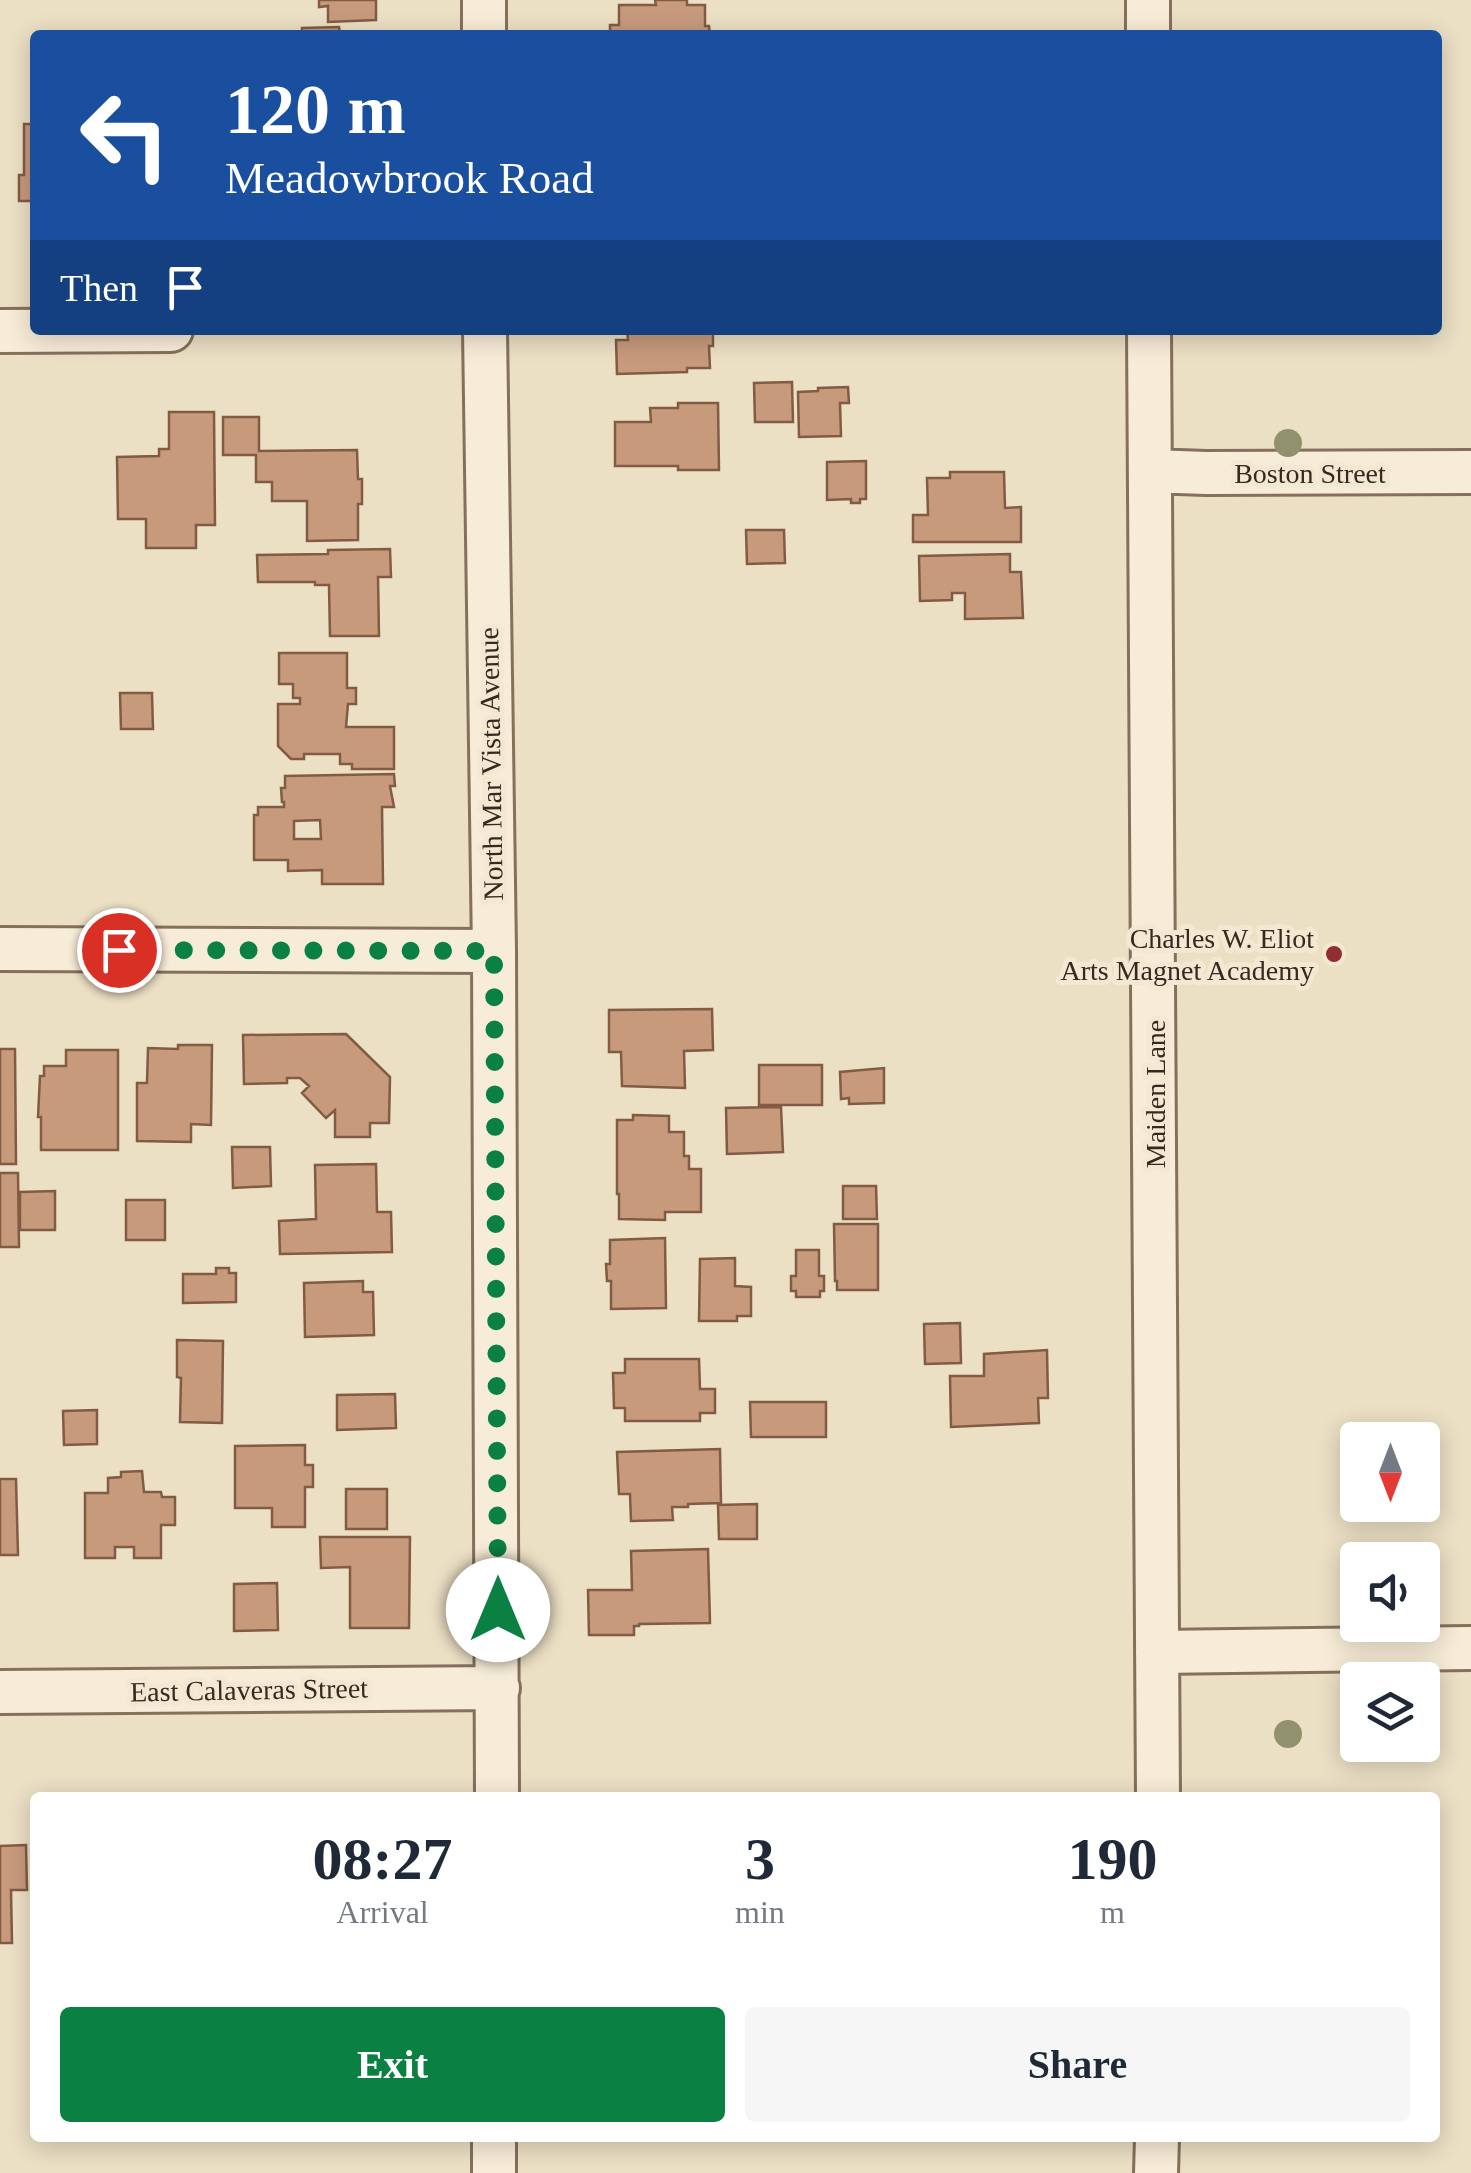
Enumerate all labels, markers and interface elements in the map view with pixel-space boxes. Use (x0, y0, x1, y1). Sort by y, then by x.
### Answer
icon: left (60, 70, 190, 200)
text: 120 m (225, 71, 406, 148)
text: Meadowbrook Road (225, 153, 594, 203)
icon: arrive (158, 260, 213, 315)
text: Then (60, 267, 138, 309)
street label: Boston Street (1234, 458, 1386, 489)
street label: North Mar Vista Avenue (473, 627, 509, 901)
pin (77, 908, 162, 993)
icon: arrive (92, 923, 147, 978)
place label: Charles W. Eliot Arts Magnet Academy (1061, 923, 1314, 986)
marker: Charles W. Eliot Arts Magnet Academy (1323, 943, 1345, 965)
street label: Maiden Lane (1140, 1020, 1171, 1168)
north arrow (1340, 1422, 1440, 1522)
map controls (1340, 1422, 1440, 1762)
button: sound (1340, 1542, 1440, 1642)
position arrow (446, 1558, 550, 1662)
button: layers (1340, 1662, 1440, 1762)
street label: East Calaveras Street (130, 1672, 368, 1708)
text: 08:27 (313, 1826, 453, 1892)
text: 3 (745, 1826, 775, 1892)
text: 190 (1067, 1826, 1157, 1892)
text: Arrival (336, 1894, 429, 1930)
text: min (735, 1894, 785, 1930)
text: m (1100, 1894, 1125, 1930)
button: Exit (60, 2007, 725, 2122)
button: Share (745, 2007, 1410, 2122)

